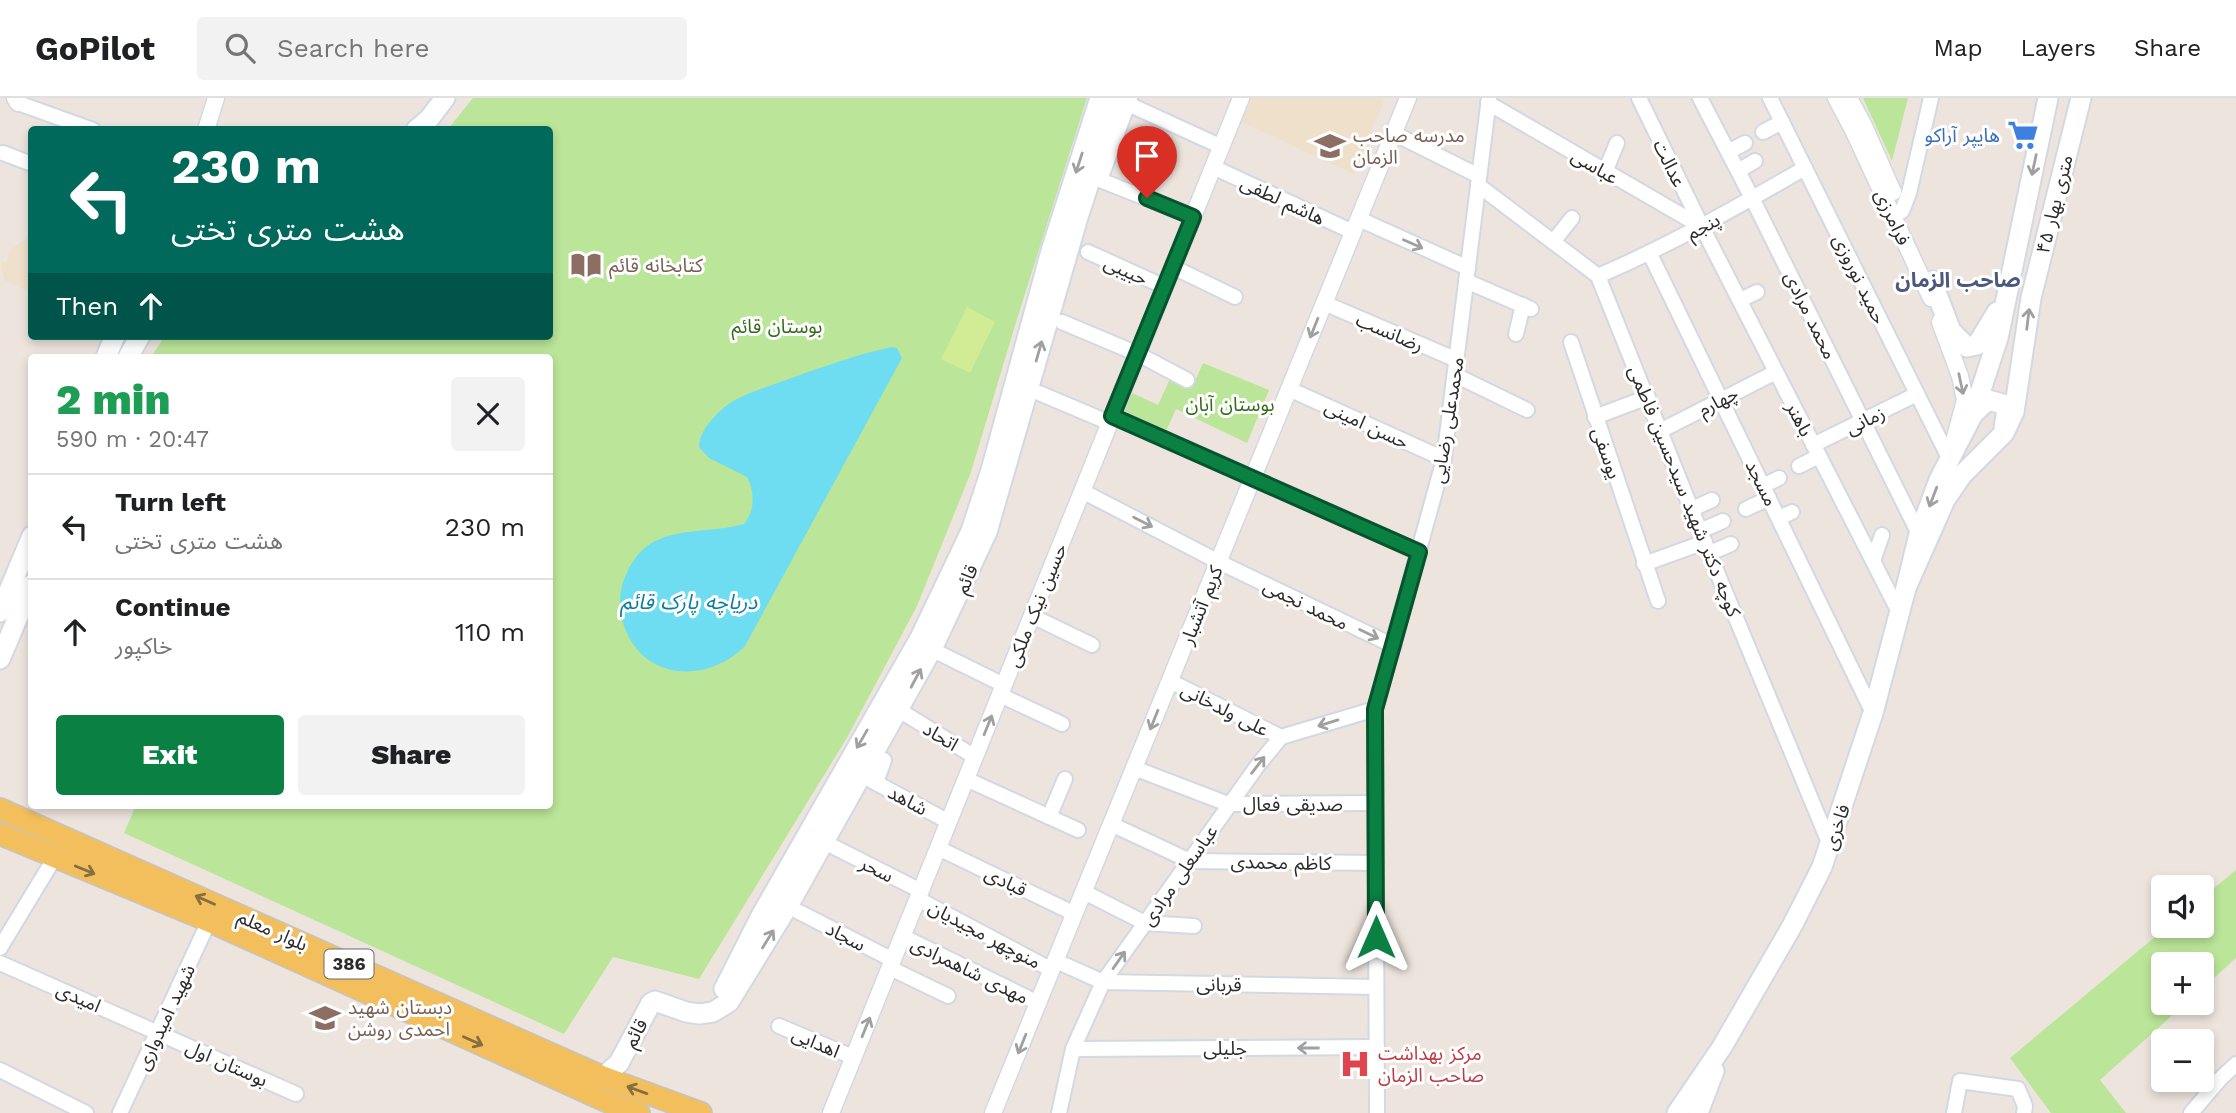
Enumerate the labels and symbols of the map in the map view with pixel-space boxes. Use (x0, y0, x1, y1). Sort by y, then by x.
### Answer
supermarket icon: هایپر آراکو (2006, 118, 2040, 152)
place label: مدرسه صاحب الزمان (1353, 124, 1465, 169)
place label: هایپر آراکو (1925, 124, 2000, 148)
pin (1117, 126, 1177, 198)
school or university icon: مدرسه صاحب الزمان (1313, 129, 1347, 163)
street label: عدالت (1648, 136, 1691, 191)
street label: عباسی (1567, 144, 1622, 189)
one-way arrow (1072, 151, 1084, 173)
street label: ۴۵ متری بهار (2031, 152, 2078, 256)
one-way arrow (2026, 153, 2040, 176)
street label: هاشم لطفی (1236, 171, 1329, 233)
street label: فرامرزی (1870, 186, 1915, 249)
street label: پنجم (1682, 208, 1726, 248)
street label: حمید نوروزی (1828, 231, 1891, 328)
one-way arrow (1402, 238, 1424, 251)
library icon: کتابخانه قائم (569, 248, 603, 282)
street label: حبیبی (1100, 251, 1151, 290)
place label: کتابخانه قائم (609, 254, 704, 280)
district label: صاحب الزمان (1895, 267, 2021, 292)
street label: محمد مرادی (1779, 268, 1842, 363)
street label: رضانسب (1353, 308, 1427, 357)
one-way arrow (2022, 308, 2035, 331)
park label: بوستان قائم (732, 315, 822, 341)
one-way arrow (1307, 316, 1320, 338)
one-way arrow (1034, 341, 1047, 363)
street label: محمدعلی رضایی (1426, 355, 1469, 485)
street label: کوچه دکتر شهید سیدحسین فاطمی (1623, 362, 1746, 621)
one-way arrow (1955, 372, 1969, 395)
street label: چهارم (1694, 382, 1743, 424)
park label: بوستان آبان (1185, 393, 1275, 416)
street label: حسن امینی (1321, 395, 1412, 454)
street label: باهنر (1781, 397, 1818, 440)
street label: زمانی (1842, 401, 1889, 440)
street label: یوسفی (1587, 424, 1626, 482)
street label: مسجد (1741, 456, 1782, 510)
one-way arrow (1926, 486, 1938, 508)
one-way arrow (1132, 516, 1153, 530)
street label: حسین نیک ملکی (1001, 540, 1072, 670)
street label: قائم (950, 561, 986, 599)
street label: کریم آتشبار (1175, 561, 1231, 650)
street label: محمد نجمی (1259, 574, 1352, 635)
water label: دریاچه پارک قائم (620, 589, 758, 618)
one-way arrow (1358, 627, 1379, 641)
one-way arrow (910, 668, 924, 688)
street label: علی ولدخانی (1177, 678, 1272, 741)
one-way arrow (1147, 708, 1160, 730)
one-way arrow (982, 715, 995, 737)
street label: اتحاد (919, 717, 962, 756)
one-way arrow (1317, 718, 1339, 731)
one-way arrow (855, 729, 869, 749)
one-way arrow (1250, 757, 1265, 775)
street label: شاهد (884, 781, 931, 820)
street label: صدیقی فعال (1243, 793, 1343, 816)
street label: فاخری (1818, 801, 1855, 853)
street label: عباسعلی مرادی (1136, 821, 1223, 930)
street label: کاظم محمدی (1230, 850, 1333, 878)
street label: سحر (855, 851, 897, 888)
street label: قبادی (981, 861, 1031, 901)
one-way arrow (74, 864, 96, 877)
one-way arrow (194, 893, 216, 906)
street label: منوچهر مجیدیان (924, 895, 1045, 975)
position arrow (1339, 900, 1413, 974)
street label: بلوار معلم (233, 905, 311, 959)
street label: سجاد (822, 917, 870, 956)
one-way arrow (761, 930, 775, 950)
street label: مهدی شاهمرادی (907, 932, 1032, 1009)
road number: 386 (324, 950, 374, 978)
one-way arrow (1112, 951, 1126, 970)
street label: شهيد امیدواری (131, 961, 200, 1074)
street label: قربانی (1196, 973, 1242, 996)
street label: امیدی (53, 978, 105, 1017)
place label: دبستان شهید احمدی روشن (348, 996, 452, 1041)
school or university icon: دبستان شهید احمدی روشن (308, 1001, 342, 1035)
street label: قائم (618, 1015, 655, 1053)
one-way arrow (860, 1017, 873, 1038)
street label: اهدایی (788, 1022, 843, 1063)
one-way arrow (1014, 1032, 1027, 1054)
one-way arrow (462, 1034, 483, 1048)
street label: بوستان اول (182, 1035, 271, 1092)
street label: جلیلی (1203, 1037, 1247, 1060)
one-way arrow (1297, 1041, 1320, 1055)
place label: مرکز بهداشت صاحب الزمان (1378, 1042, 1484, 1087)
hospital icon: مرکز بهداشت صاحب الزمان (1338, 1047, 1372, 1081)
one-way arrow (627, 1083, 649, 1095)

